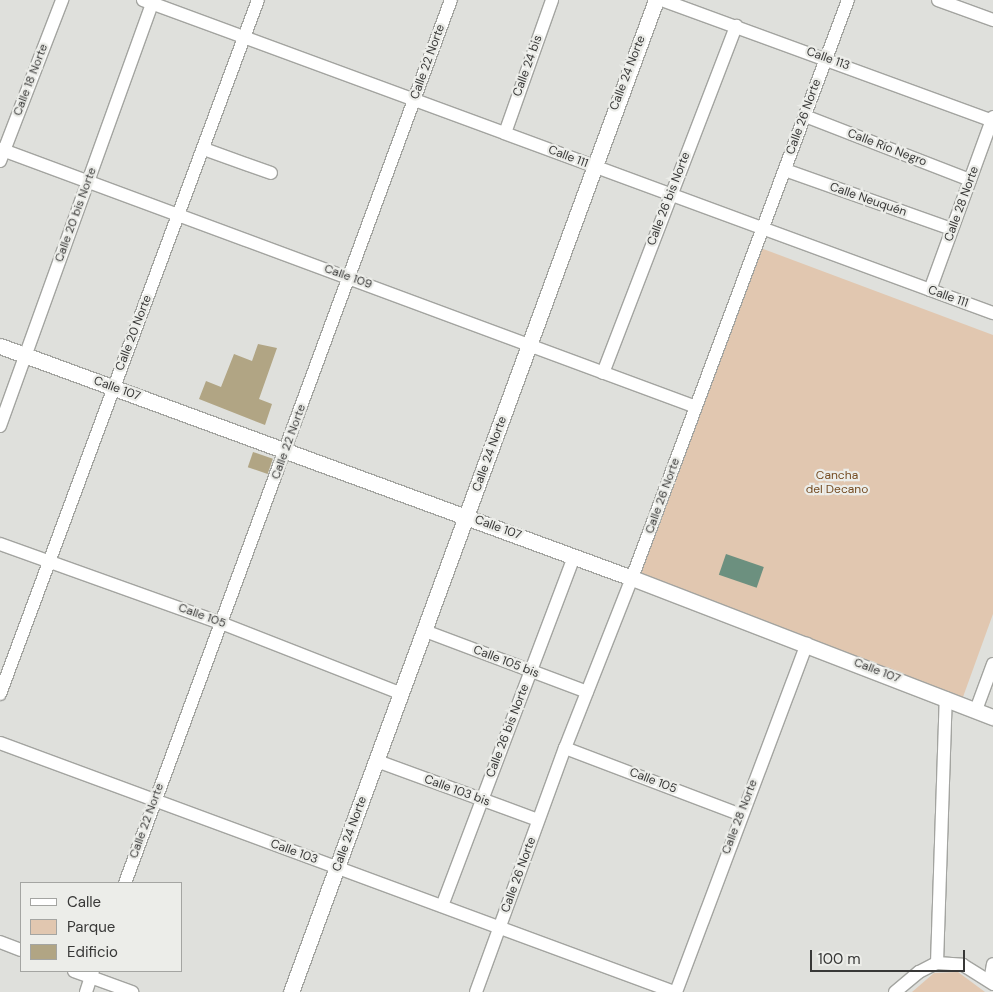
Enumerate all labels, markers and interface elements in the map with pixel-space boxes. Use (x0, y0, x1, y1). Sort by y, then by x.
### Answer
street label: Calle 22 Norte (408, 23, 448, 101)
street label: Calle 24 bis (510, 33, 546, 99)
street label: Calle 24 Norte (607, 34, 649, 112)
street label: Calle 18 Norte (11, 42, 51, 118)
street label: Calle 113 (804, 45, 852, 73)
street label: Calle 26 Norte (784, 77, 824, 157)
street label: Calle Río Negro (845, 126, 929, 170)
street label: Calle 111 (546, 143, 590, 171)
street label: Calle 26 bis Norte (645, 150, 693, 248)
street label: Calle 28 Norte (942, 164, 982, 244)
street label: Calle 20 bis Norte (52, 166, 100, 264)
street label: Calle Neuquén (828, 180, 908, 220)
street label: Calle 109 (322, 262, 374, 292)
street label: Calle 111 (926, 283, 970, 311)
street label: Calle 20 Norte (113, 293, 155, 373)
street label: Calle 107 (92, 374, 142, 404)
street label: Calle 22 Norte (269, 403, 309, 481)
street label: Calle 24 Norte (470, 414, 510, 494)
street label: Calle 26 Norte (643, 456, 683, 536)
park label: Cancha del Decano (806, 469, 868, 497)
street label: Calle 107 (473, 513, 523, 543)
street label: Calle 105 (176, 601, 228, 631)
street label: Calle 105 bis (471, 643, 541, 681)
street label: Calle 107 (852, 656, 902, 686)
street label: Calle 26 bis Norte (484, 682, 532, 780)
street label: Calle 105 (627, 765, 679, 797)
street label: Calle 103 bis (422, 772, 492, 810)
street label: Calle 28 Norte (719, 778, 761, 856)
street label: Calle 22 Norte (127, 782, 167, 860)
street label: Calle 24 Norte (330, 794, 370, 874)
street label: Calle 26 Norte (499, 835, 539, 915)
street label: Calle 103 (268, 837, 320, 867)
legend (20, 882, 182, 972)
text: Calle (67, 892, 101, 912)
text: Parque (67, 917, 115, 937)
scale bar (813, 940, 968, 972)
text: Edificio (67, 942, 118, 962)
text: 100 m (818, 949, 861, 969)

